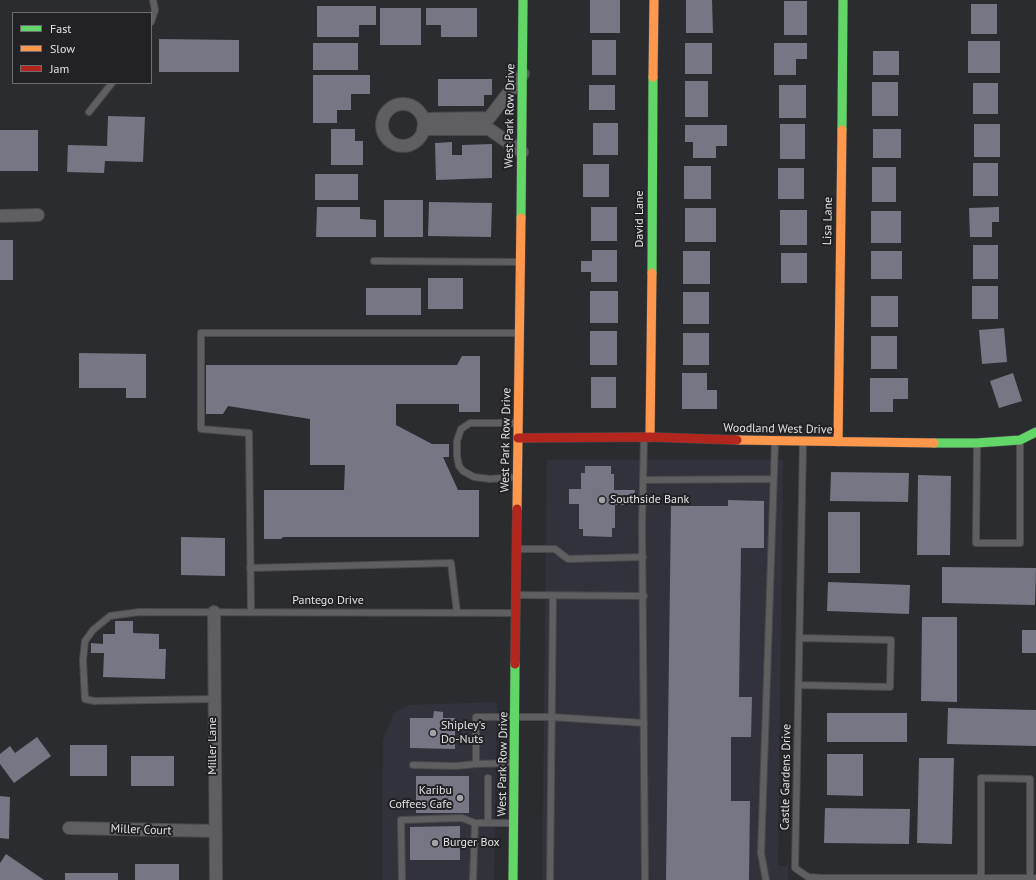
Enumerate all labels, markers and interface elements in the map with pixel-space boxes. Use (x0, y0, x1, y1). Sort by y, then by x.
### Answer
legend (12, 12, 152, 84)
text: Fast (50, 21, 71, 36)
text: Slow (50, 41, 75, 56)
text: Jam (50, 61, 69, 76)
street label: West Park Row Drive (502, 63, 518, 169)
street label: David Lane (633, 190, 647, 248)
street label: Lisa Lane (820, 197, 836, 245)
street label: West Park Row Drive (498, 387, 514, 493)
street label: Woodland West Drive (723, 421, 833, 437)
place label: Southside Bank (610, 493, 689, 507)
marker: Southside Bank (597, 495, 607, 505)
street label: Pantego Drive (292, 594, 364, 608)
street label: West Park Row Drive (495, 711, 511, 817)
street label: Miller Lane (206, 717, 220, 775)
place label: Shipley's Do-Nuts (441, 719, 485, 747)
street label: Castle Gardens Drive (778, 724, 794, 830)
marker: Shipley's Do-Nuts (428, 728, 438, 738)
place label: Karibu Coffees Cafe (389, 784, 452, 812)
marker: Karibu Coffees Cafe (455, 793, 465, 803)
street label: Miller Court (110, 822, 172, 838)
place label: Burger Box (443, 836, 500, 850)
marker: Burger Box (430, 838, 440, 848)

